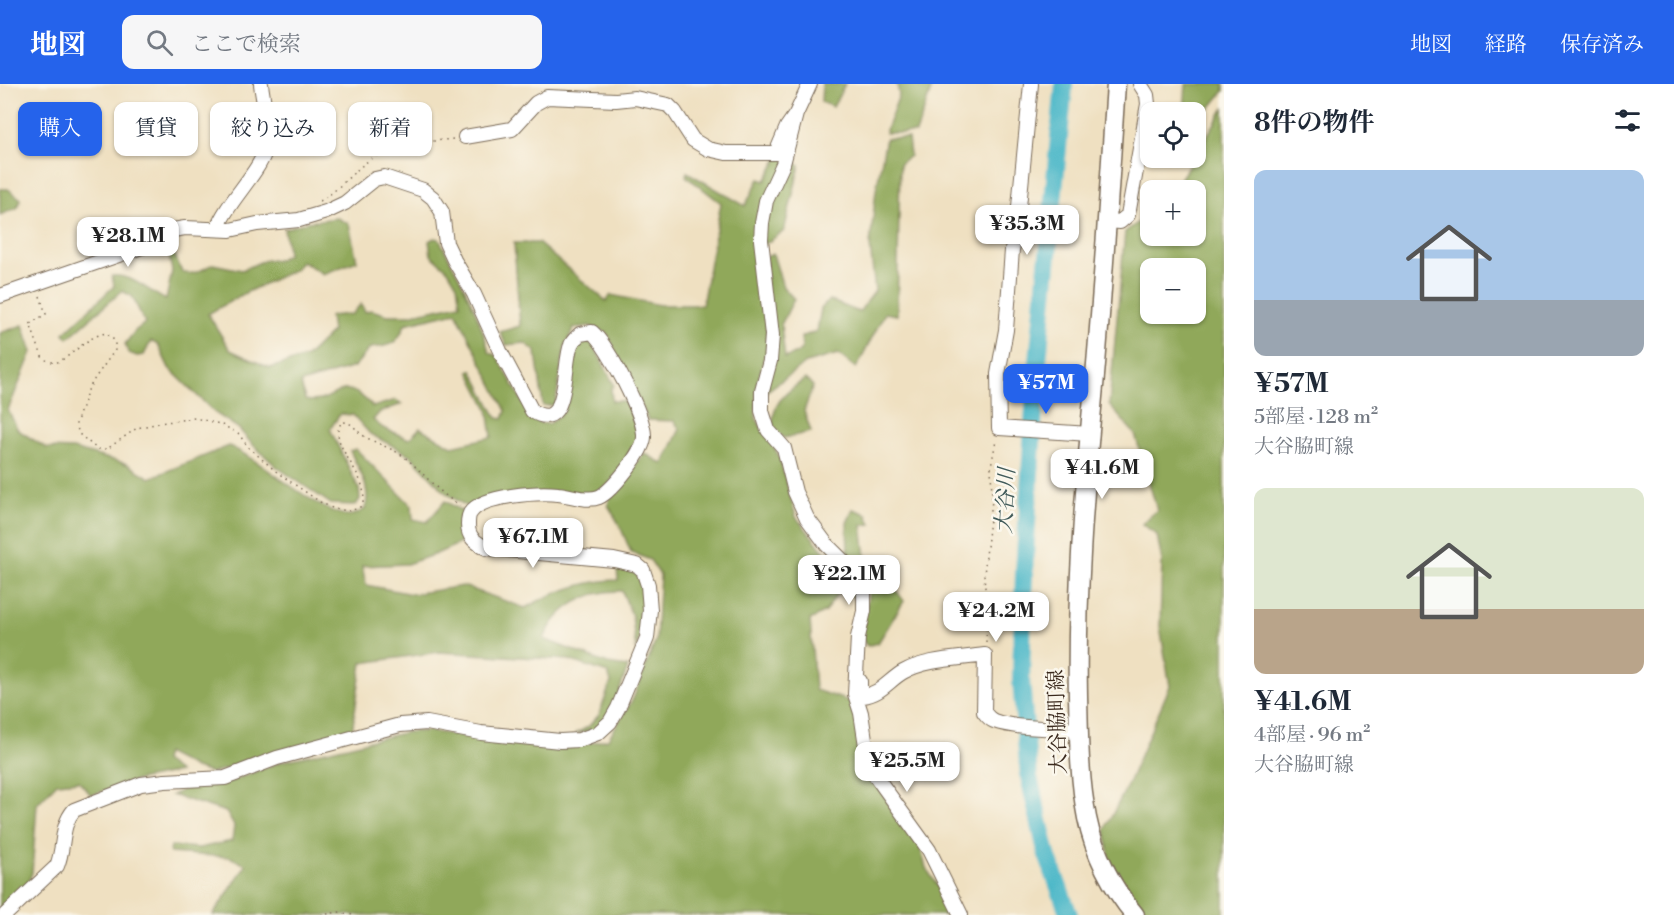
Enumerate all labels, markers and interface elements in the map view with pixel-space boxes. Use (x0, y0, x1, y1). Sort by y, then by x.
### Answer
search box (122, 15, 542, 69)
icon: search (143, 26, 176, 59)
text: 地図 (30, 28, 86, 63)
text: ここで検索 (191, 31, 301, 58)
text: 地図 (1410, 32, 1452, 58)
text: 経路 (1485, 32, 1527, 58)
text: 保存済み (1560, 32, 1644, 58)
chip: 購入 (18, 102, 102, 156)
chip: 賃貸 (114, 102, 198, 156)
chip: 絞り込み (210, 102, 336, 156)
chip: 新着 (348, 102, 432, 156)
map controls (1140, 102, 1206, 324)
button: locate (1140, 102, 1206, 168)
icon: filters (1611, 104, 1644, 137)
text: 8件の物件 (1254, 107, 1375, 139)
button: + (1140, 180, 1206, 246)
pin: ¥35.3M (978, 205, 1076, 256)
icon: home (1395, 209, 1503, 317)
text: ¥35.3M (989, 212, 1065, 237)
pin: ¥28.1M (79, 217, 177, 268)
text: ¥28.1M (91, 224, 165, 249)
button: − (1140, 258, 1206, 324)
pin: ¥57M (1010, 364, 1082, 415)
text: ¥57M (1254, 368, 1329, 400)
text: ¥57M (1017, 371, 1075, 396)
text: 5部屋 · 128 m² (1254, 405, 1378, 430)
text: 大谷脇町線 (1254, 435, 1354, 460)
pin: ¥41.6M (1053, 449, 1151, 500)
text: ¥41.6M (1065, 456, 1139, 481)
water label: 大谷川 (991, 465, 1021, 535)
pin: ¥67.1M (484, 518, 582, 569)
text: ¥67.1M (497, 525, 569, 550)
icon: home (1395, 527, 1503, 635)
pin: ¥22.1M (800, 555, 898, 606)
text: ¥22.1M (812, 562, 886, 587)
pin: ¥24.2M (947, 592, 1045, 643)
text: ¥24.2M (957, 599, 1035, 624)
street label: 大谷脇町線 (1043, 669, 1073, 775)
text: ¥41.6M (1254, 686, 1351, 718)
text: 4部屋 · 96 m² (1254, 723, 1370, 748)
pin: ¥25.5M (858, 742, 956, 793)
text: ¥25.5M (869, 749, 945, 774)
text: 大谷脇町線 (1254, 753, 1354, 778)

